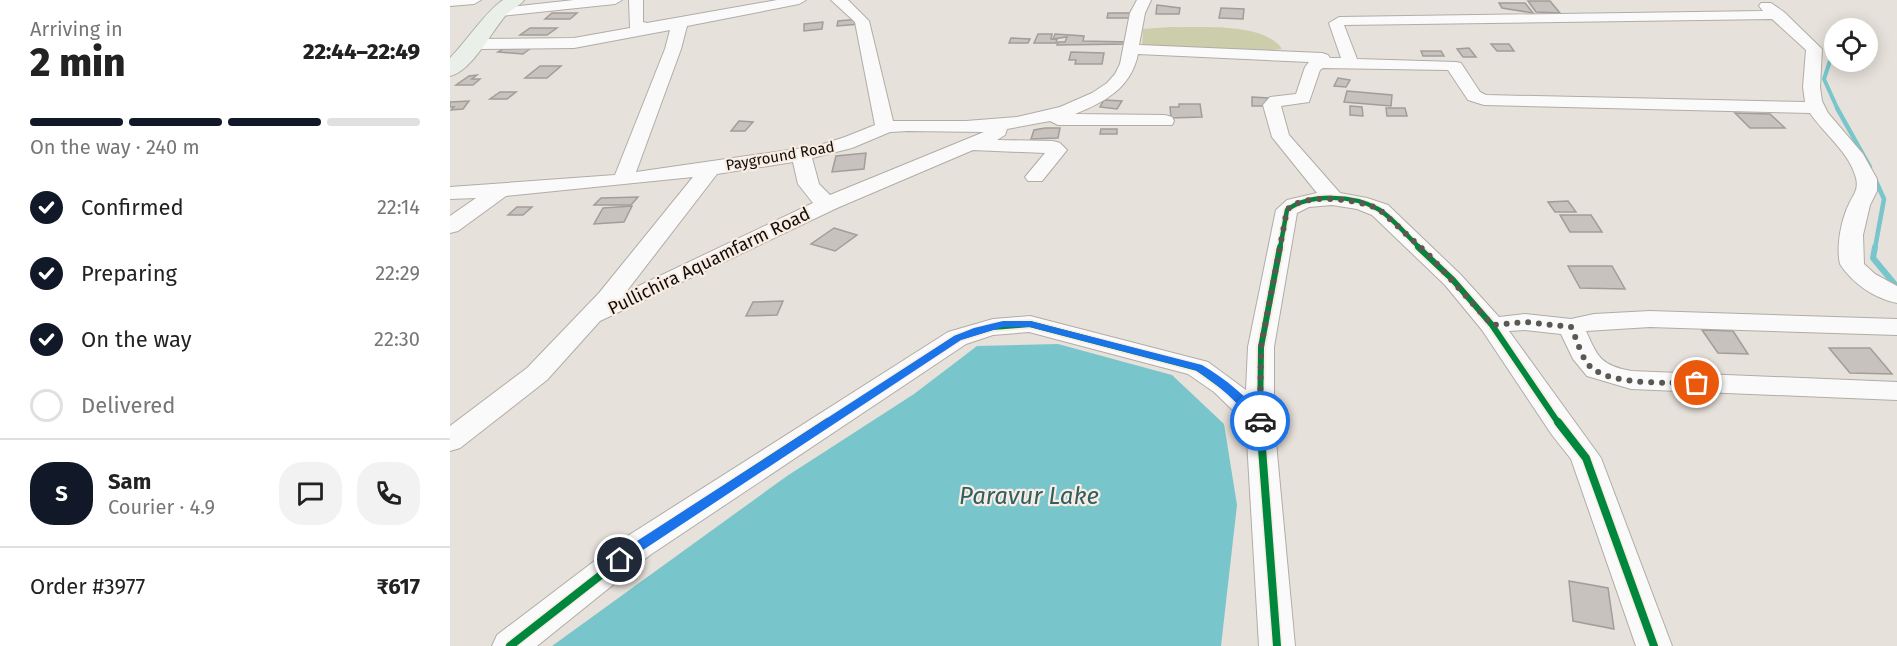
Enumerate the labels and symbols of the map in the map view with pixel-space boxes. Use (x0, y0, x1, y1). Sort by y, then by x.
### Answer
street label: Payground Road (724, 138, 836, 174)
street label: Pullichira Aquamfarm Road (604, 202, 814, 320)
pin (1671, 357, 1722, 408)
courier (1230, 391, 1290, 451)
water label: Paravur Lake (959, 482, 1099, 510)
pin (594, 534, 645, 585)

